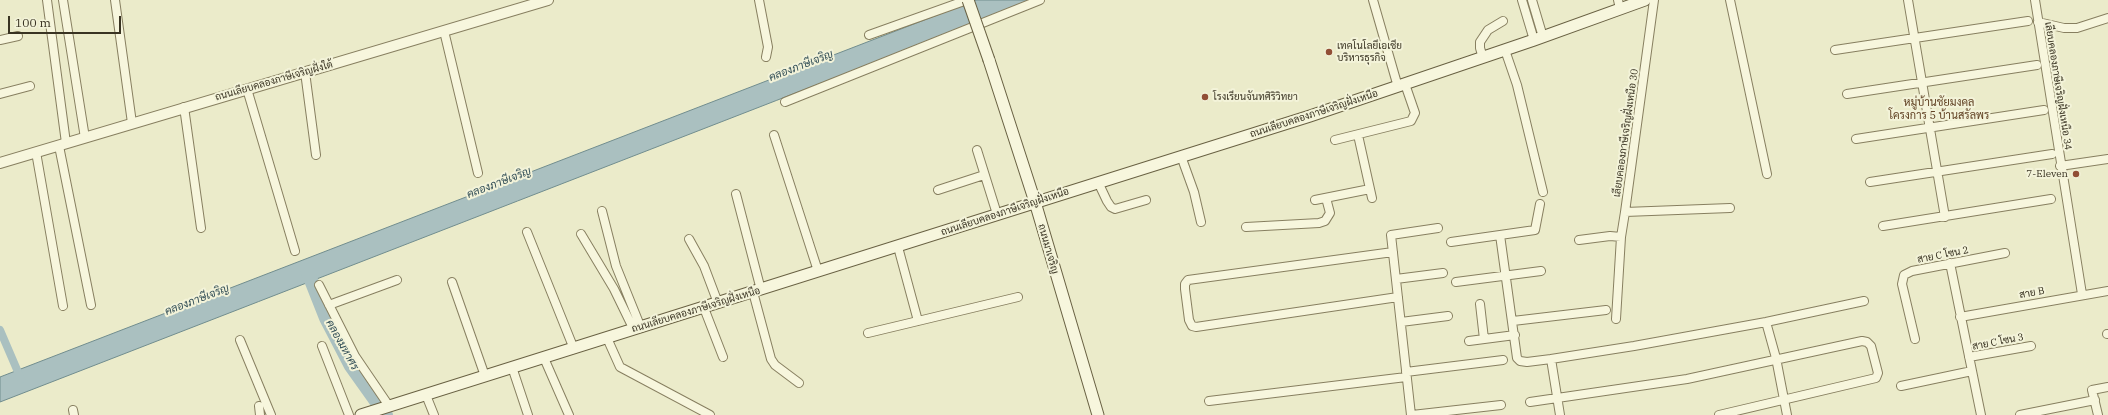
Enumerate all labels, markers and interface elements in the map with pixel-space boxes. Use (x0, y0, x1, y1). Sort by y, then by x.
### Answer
scale bar (10, 8, 123, 34)
text: 100 m (15, 15, 51, 30)
street label: เลียบคลองภาษีเจริญฝั่งเหนือ 34 (2042, 21, 2074, 151)
place label: เทคโนโลยีเอเชีย บริหารธุรกิจ (1337, 40, 1402, 64)
marker: เทคโนโลยีเอเชีย บริหารธุรกิจ (1324, 47, 1334, 57)
water label: คลองภาษีเจริญ (767, 48, 835, 84)
street label: ถนนเลียบคลองภาษีเจริญฝั่งใต้ (214, 58, 334, 104)
street label: เลียบคลองภาษีเจริญฝั่งเหนือ 30 (1611, 68, 1641, 198)
street label: ถนนเลียบคลองภาษีเจริญฝั่งเหนือ (1248, 88, 1380, 140)
place label: โรงเรียนจันทศิริวิทยา (1213, 91, 1298, 103)
marker: โรงเรียนจันทศิริวิทยา (1200, 92, 1210, 102)
district label: หมู่บ้านชัยมงคล โครงการ 5 บ้านสรัลพร (1889, 96, 1989, 122)
water label: คลองภาษีเจริญ (465, 165, 533, 201)
place label: 7-Eleven (2026, 168, 2068, 180)
marker: 7-Eleven (2071, 169, 2081, 179)
street label: ถนนเลียบคลองภาษีเจริญฝั่งเหนือ (939, 186, 1071, 238)
street label: ถนนมาเจริญ (1035, 223, 1061, 275)
street label: สาย C โซน 2 (1916, 244, 1970, 266)
water label: คลองภาษีเจริญ (163, 282, 231, 318)
street label: ถนนเลียบคลองภาษีเจริญฝั่งเหนือ (630, 285, 762, 335)
street label: สาย B (2018, 285, 2046, 301)
water label: คลองมหาศร (323, 318, 361, 372)
street label: สาย C โซน 3 (1971, 331, 2025, 353)

